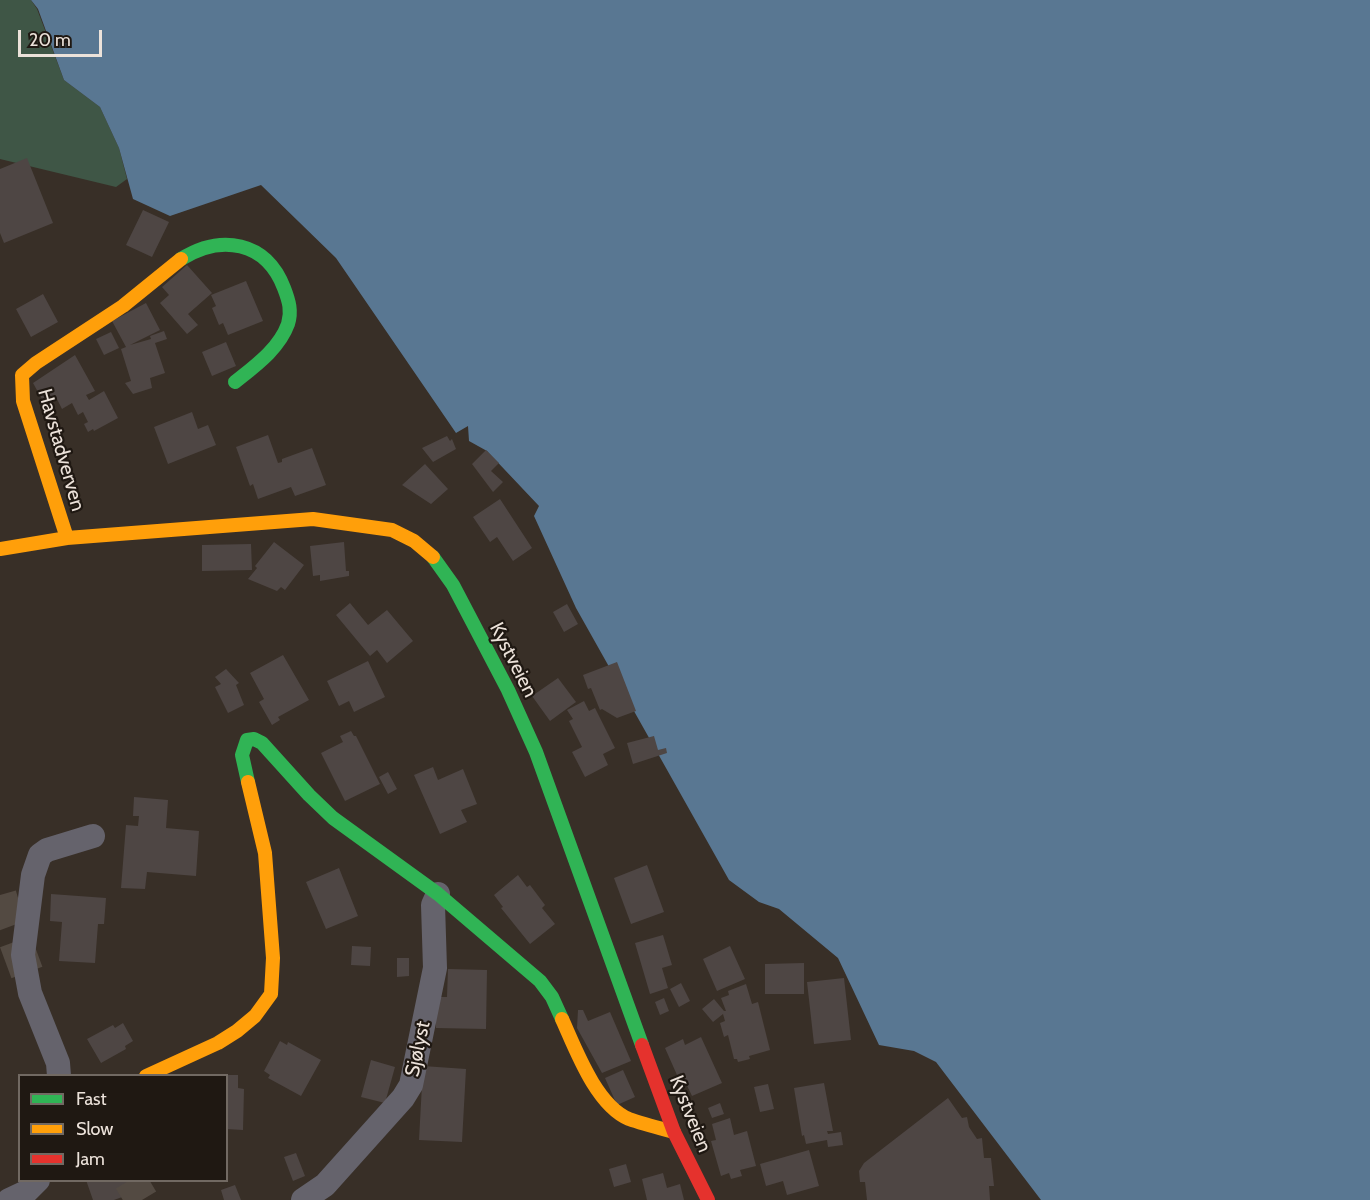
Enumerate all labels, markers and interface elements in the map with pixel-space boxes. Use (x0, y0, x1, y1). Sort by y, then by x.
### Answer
scale bar (21, 18, 105, 56)
text: 20 m (29, 29, 71, 51)
street label: Havstadverven (32, 386, 90, 514)
street label: Kystveien (484, 619, 542, 701)
street label: Sjølyst (400, 1019, 436, 1079)
street label: Kystveien (664, 1072, 716, 1156)
legend (18, 1074, 228, 1182)
text: Fast (76, 1088, 107, 1110)
text: Slow (76, 1118, 113, 1140)
text: Jam (76, 1148, 105, 1170)

